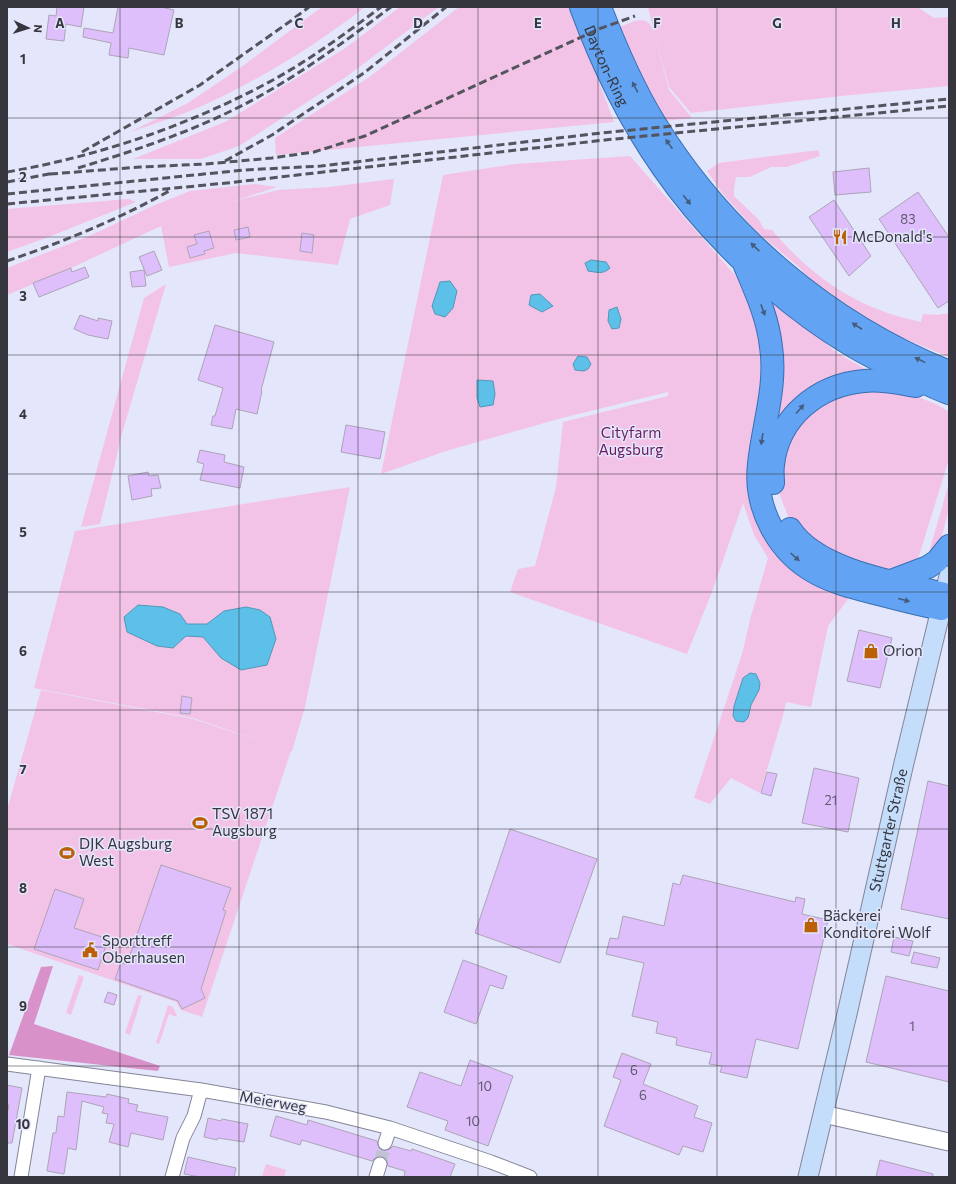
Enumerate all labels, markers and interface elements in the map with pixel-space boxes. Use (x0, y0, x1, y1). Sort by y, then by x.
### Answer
north arrow (8, 8, 48, 48)
text: A (55, 15, 65, 31)
text: B (175, 15, 184, 31)
text: C (295, 15, 304, 31)
text: D (413, 15, 423, 31)
text: E (534, 15, 542, 31)
text: F (653, 15, 661, 31)
text: G (772, 15, 782, 31)
text: H (891, 15, 901, 31)
street label: Dayton-Ring (581, 22, 633, 109)
text: N (32, 24, 45, 33)
text: 1 (20, 51, 26, 67)
one-way arrow (632, 82, 639, 93)
one-way arrow (665, 139, 673, 150)
text: 2 (19, 169, 27, 185)
one-way arrow (683, 194, 691, 205)
house number: 83 (900, 211, 916, 227)
place label: McDonald's (852, 227, 933, 245)
restaurant icon: McDonald's (831, 228, 849, 246)
one-way arrow (750, 242, 760, 251)
text: 3 (19, 288, 27, 304)
one-way arrow (760, 305, 766, 317)
one-way arrow (851, 323, 863, 330)
one-way arrow (914, 357, 925, 363)
one-way arrow (795, 404, 804, 415)
text: 4 (19, 406, 27, 422)
park label: Cityfarm Augsburg (599, 423, 663, 458)
one-way arrow (759, 432, 765, 445)
text: 5 (19, 524, 27, 540)
one-way arrow (790, 553, 800, 562)
one-way arrow (898, 597, 910, 603)
place label: Orion (883, 641, 923, 659)
shop icon: Orion (862, 642, 880, 660)
text: 6 (19, 643, 27, 659)
text: 7 (19, 761, 27, 777)
street label: Stuttgarter Straße (865, 767, 910, 893)
house number: 21 (825, 792, 837, 808)
place label: TSV 1871 Augsburg (212, 804, 277, 839)
sports icon: TSV 1871 Augsburg (191, 814, 209, 832)
place label: DJK Augsburg West (79, 834, 172, 869)
sports icon: DJK Augsburg West (58, 844, 76, 862)
text: 8 (19, 880, 27, 896)
place label: Bäckerei Konditorei Wolf (823, 906, 931, 941)
shop icon: Bäckerei Konditorei Wolf (802, 916, 820, 934)
place label: Sporttreff Oberhausen (102, 931, 185, 966)
public building icon: Sporttreff Oberhausen (81, 941, 99, 959)
text: 9 (19, 998, 27, 1014)
house number: 1 (909, 1018, 915, 1034)
house number: 6 (630, 1062, 638, 1078)
house number: 10 (478, 1078, 492, 1094)
street label: Meierweg (238, 1086, 308, 1116)
house number: 6 (639, 1087, 647, 1103)
house number: 10 (466, 1113, 480, 1129)
text: 10 (16, 1116, 31, 1132)

